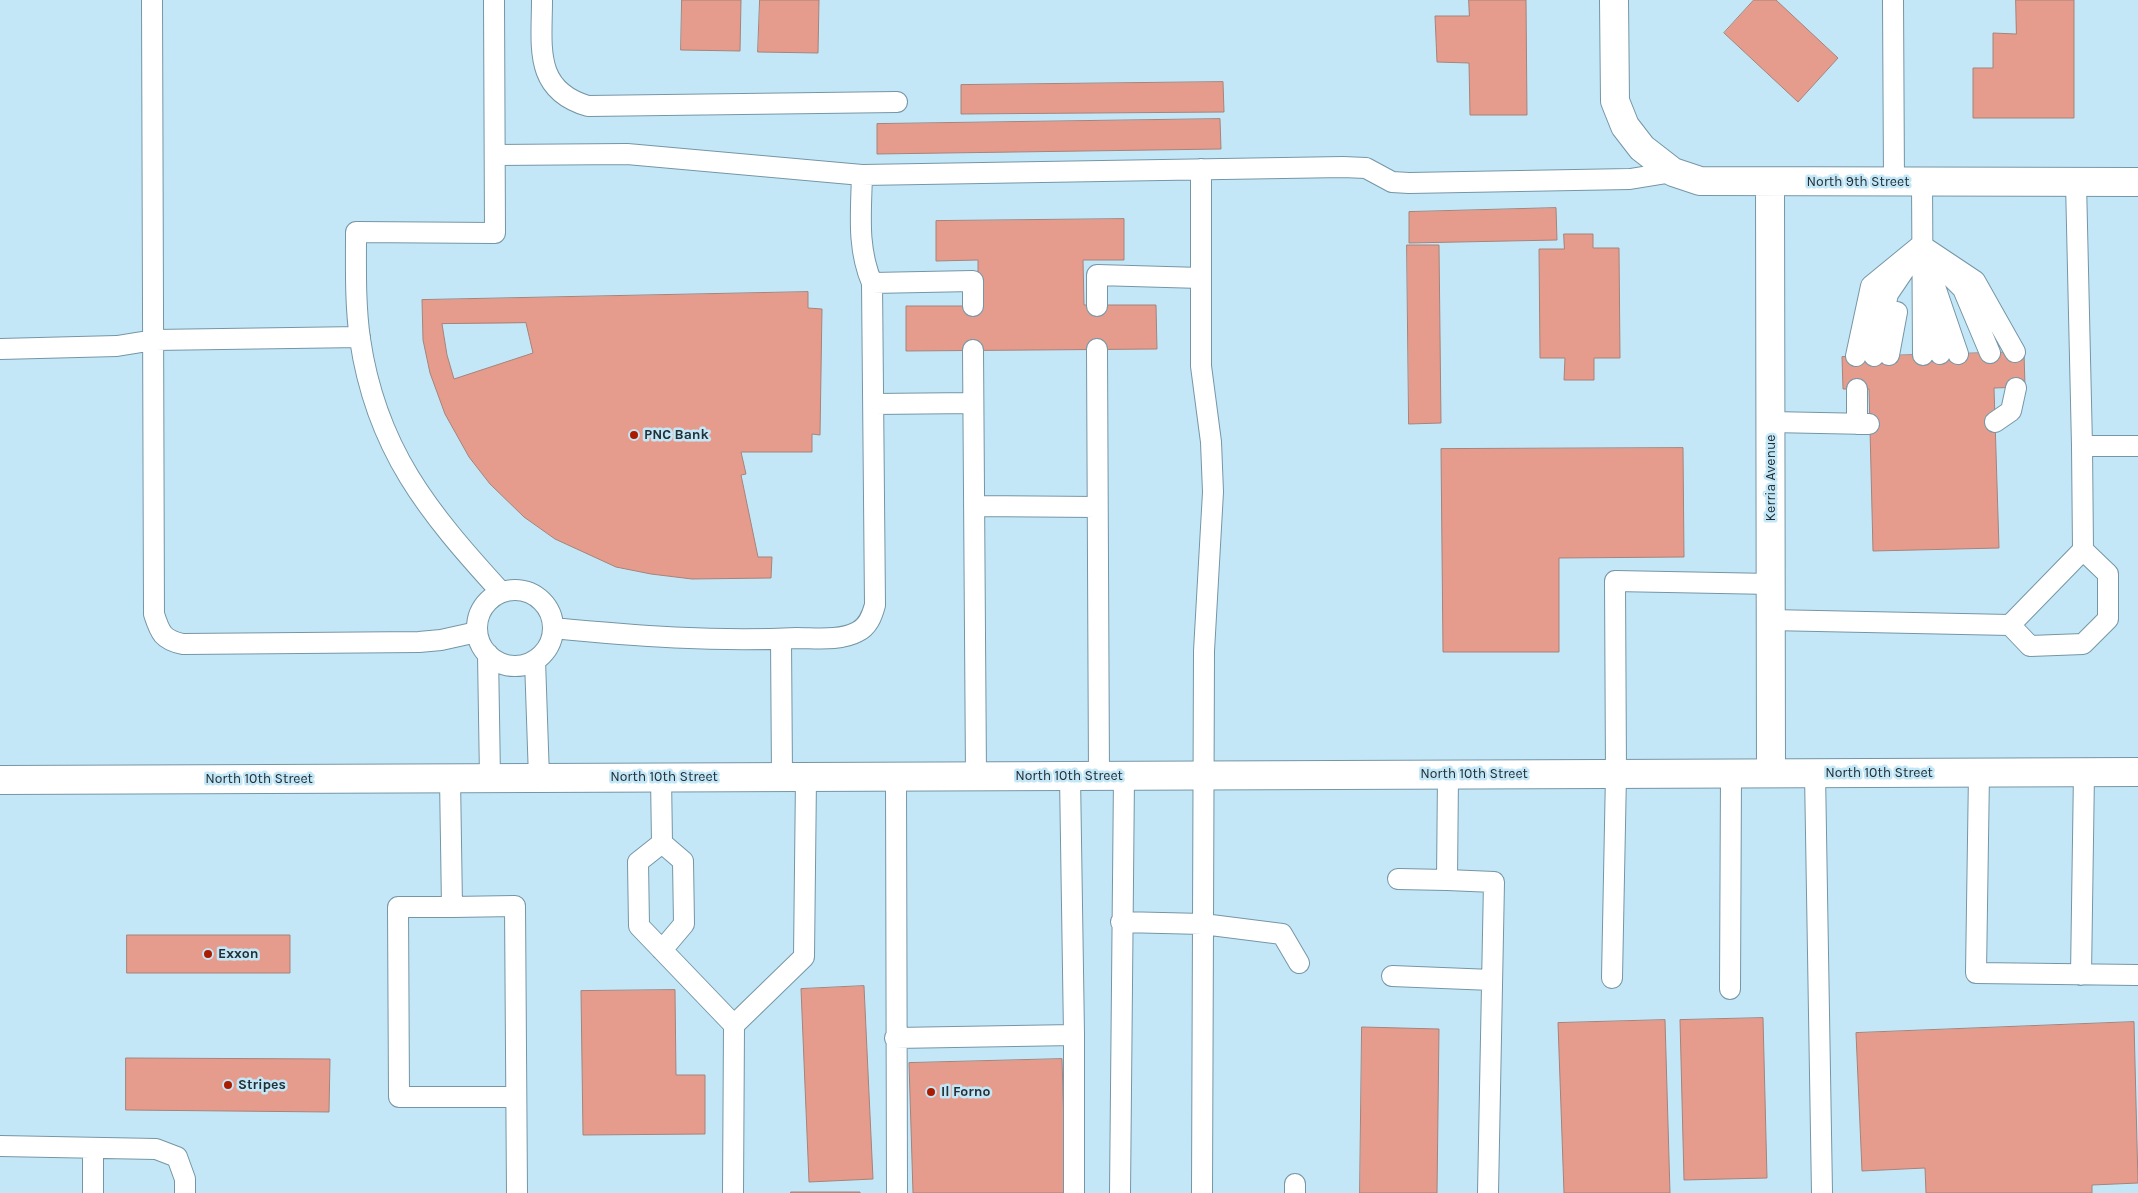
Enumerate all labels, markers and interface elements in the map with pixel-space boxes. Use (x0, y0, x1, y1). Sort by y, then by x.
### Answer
street label: North 9th Street (1807, 174, 1909, 190)
place label: PNC Bank (644, 427, 709, 443)
marker: PNC Bank (628, 429, 640, 441)
street label: Kerria Avenue (1763, 434, 1779, 522)
street label: North 10th Street (1825, 765, 1933, 781)
street label: North 10th Street (1420, 766, 1528, 782)
street label: North 10th Street (1015, 768, 1123, 784)
street label: North 10th Street (610, 769, 718, 785)
street label: North 10th Street (205, 771, 313, 787)
place label: Exxon (218, 946, 258, 962)
marker: Exxon (202, 948, 214, 960)
place label: Stripes (238, 1077, 286, 1093)
marker: Stripes (222, 1079, 234, 1091)
place label: Il Forno (941, 1084, 990, 1100)
marker: Il Forno (925, 1086, 937, 1098)

